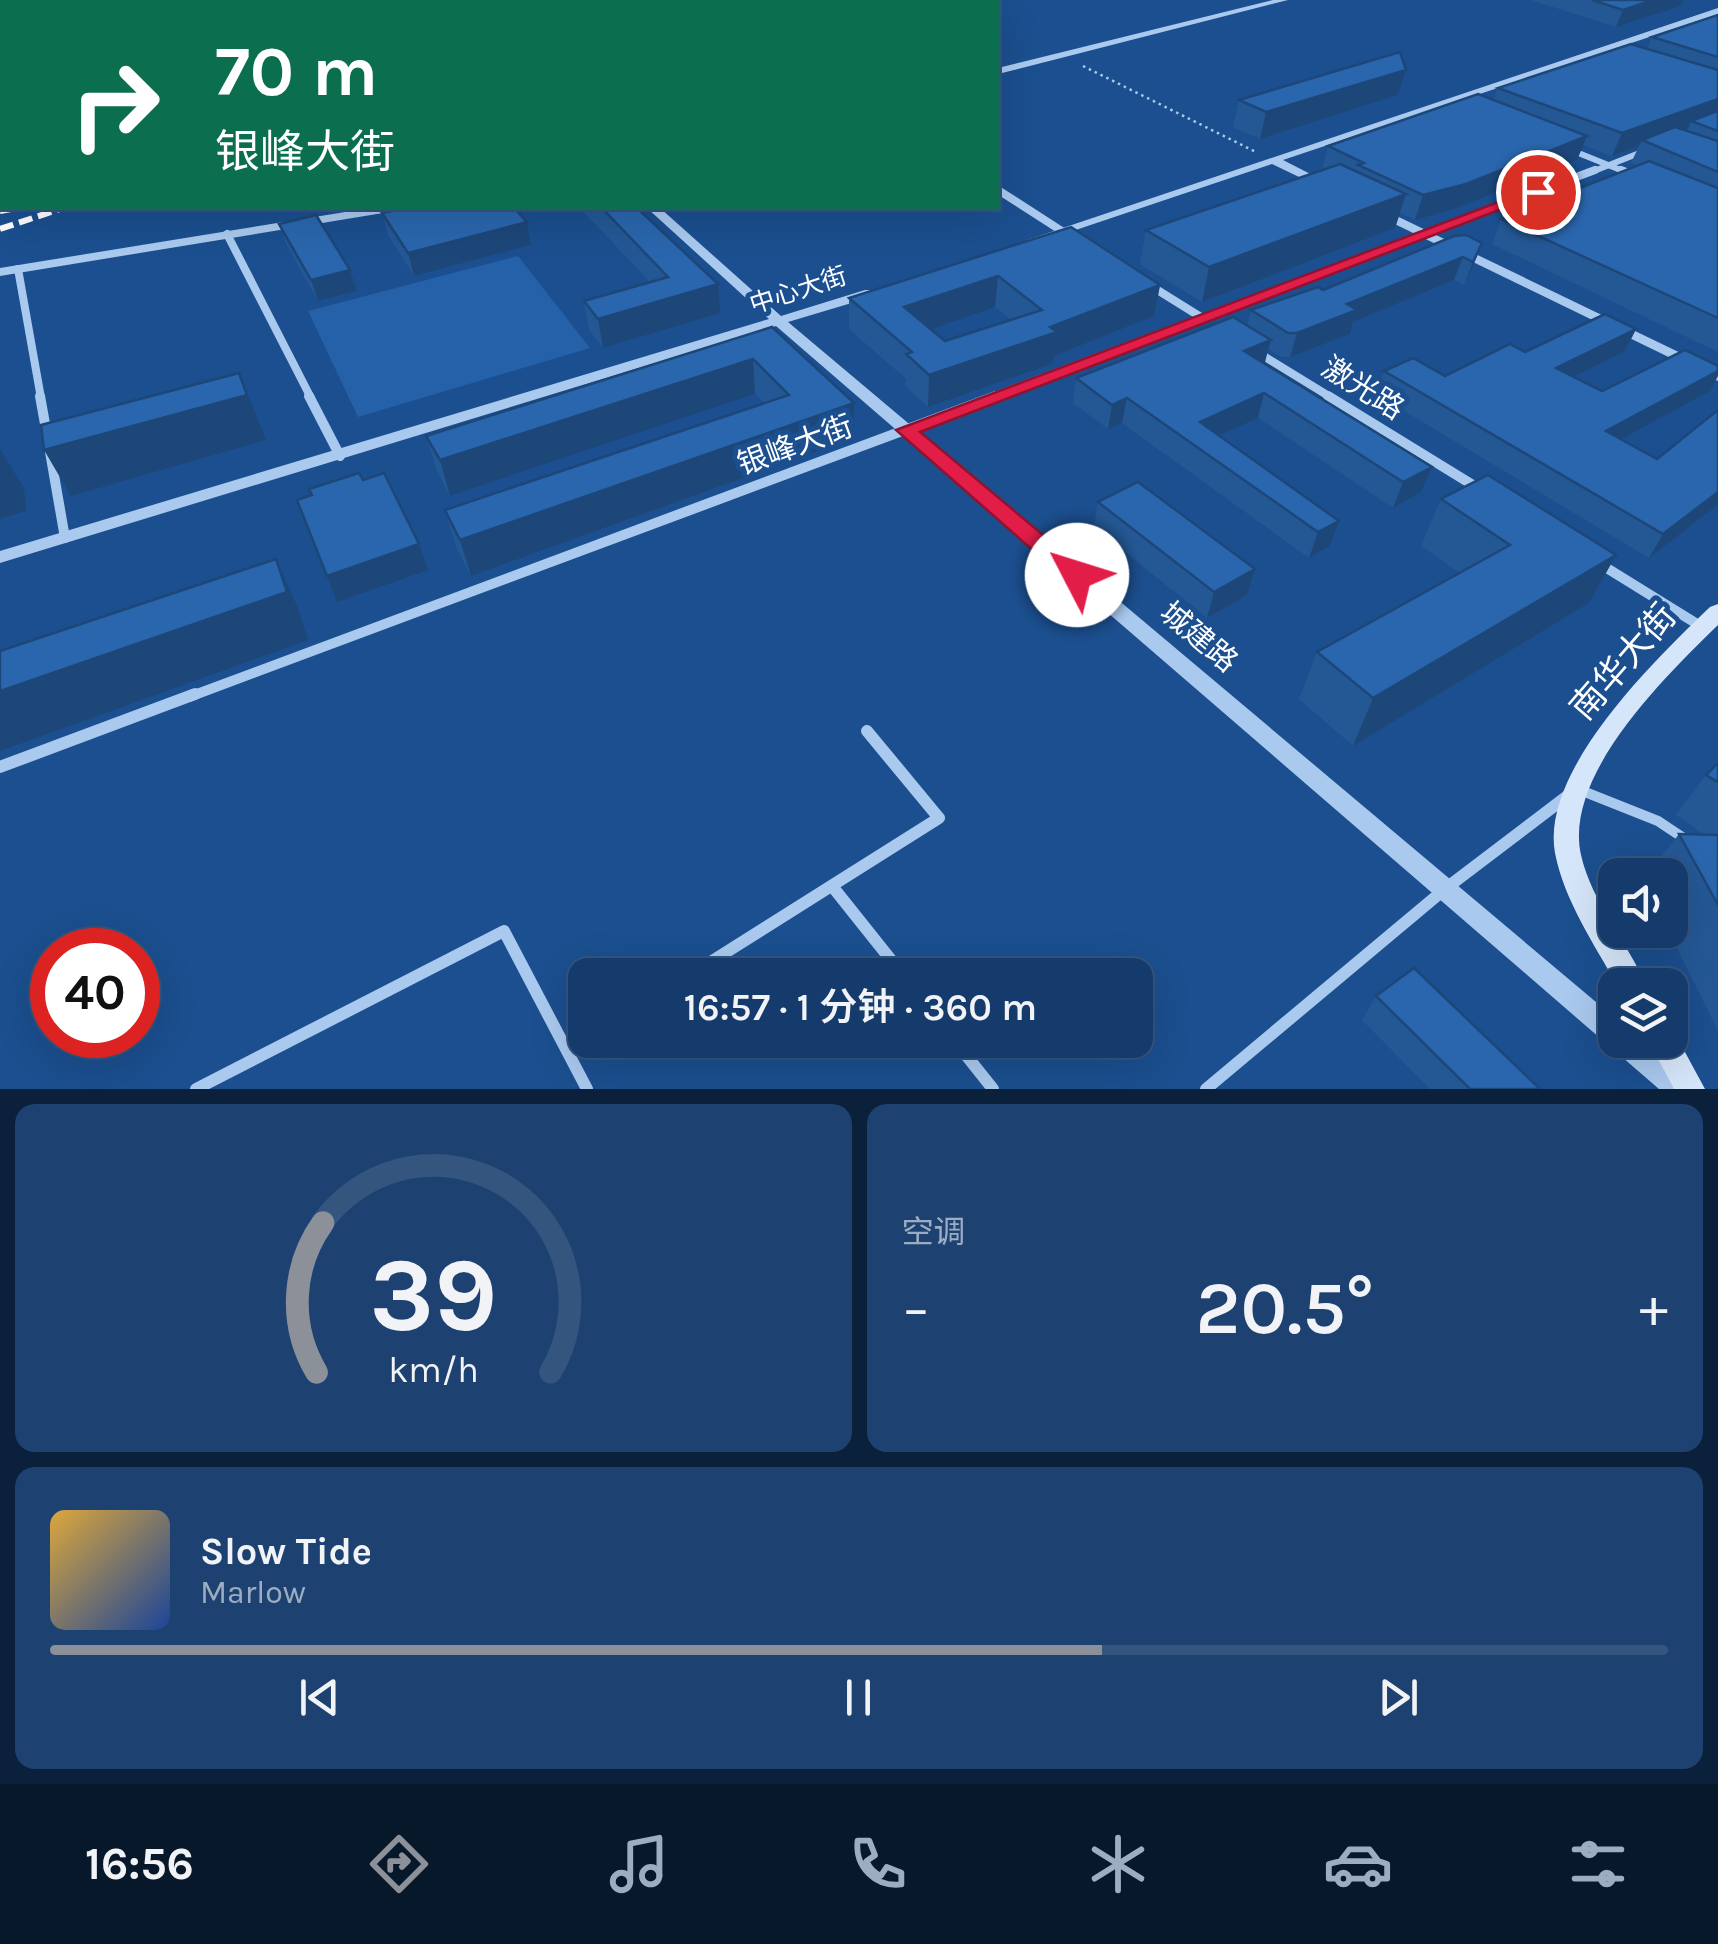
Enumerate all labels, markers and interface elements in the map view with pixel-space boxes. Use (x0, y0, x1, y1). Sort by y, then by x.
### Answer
text: 70 m (215, 31, 378, 113)
icon: right (50, 40, 180, 170)
text: 银峰大街 (215, 126, 395, 178)
pin (1496, 150, 1581, 235)
icon: arrive (1511, 165, 1566, 220)
street label: 中心大街 (746, 261, 850, 319)
street label: 激光路 (1315, 349, 1411, 427)
street label: 银峰大街 (732, 408, 858, 482)
position arrow (1025, 523, 1129, 627)
street label: 城建路 (1153, 594, 1245, 680)
street label: 南华大街 (1562, 596, 1684, 728)
map controls (1598, 858, 1688, 1058)
button: sound (1598, 858, 1688, 948)
speed limit sign: 40 (30, 928, 160, 1058)
button: layers (1598, 968, 1688, 1058)
text: 16:57 · 1 分钟 · 360 m (684, 985, 1037, 1030)
text: 空调 (902, 1214, 966, 1251)
text: 39 (369, 1235, 497, 1356)
text: 20.5° (1196, 1264, 1374, 1352)
text: − (902, 1276, 930, 1340)
text: + (1639, 1276, 1668, 1340)
text: km/h (388, 1349, 479, 1391)
text: Slow Tide (200, 1529, 372, 1574)
text: Marlow (200, 1574, 306, 1611)
icon: previous (292, 1670, 347, 1725)
icon: pause (831, 1670, 886, 1725)
icon: next (1371, 1670, 1426, 1725)
icon: directions (364, 1829, 434, 1899)
icon: music (604, 1829, 674, 1899)
icon: phone (843, 1829, 913, 1899)
icon: climate (1083, 1829, 1153, 1899)
icon: car (1323, 1829, 1393, 1899)
icon: filters (1563, 1829, 1633, 1899)
text: 16:56 (85, 1838, 194, 1890)

